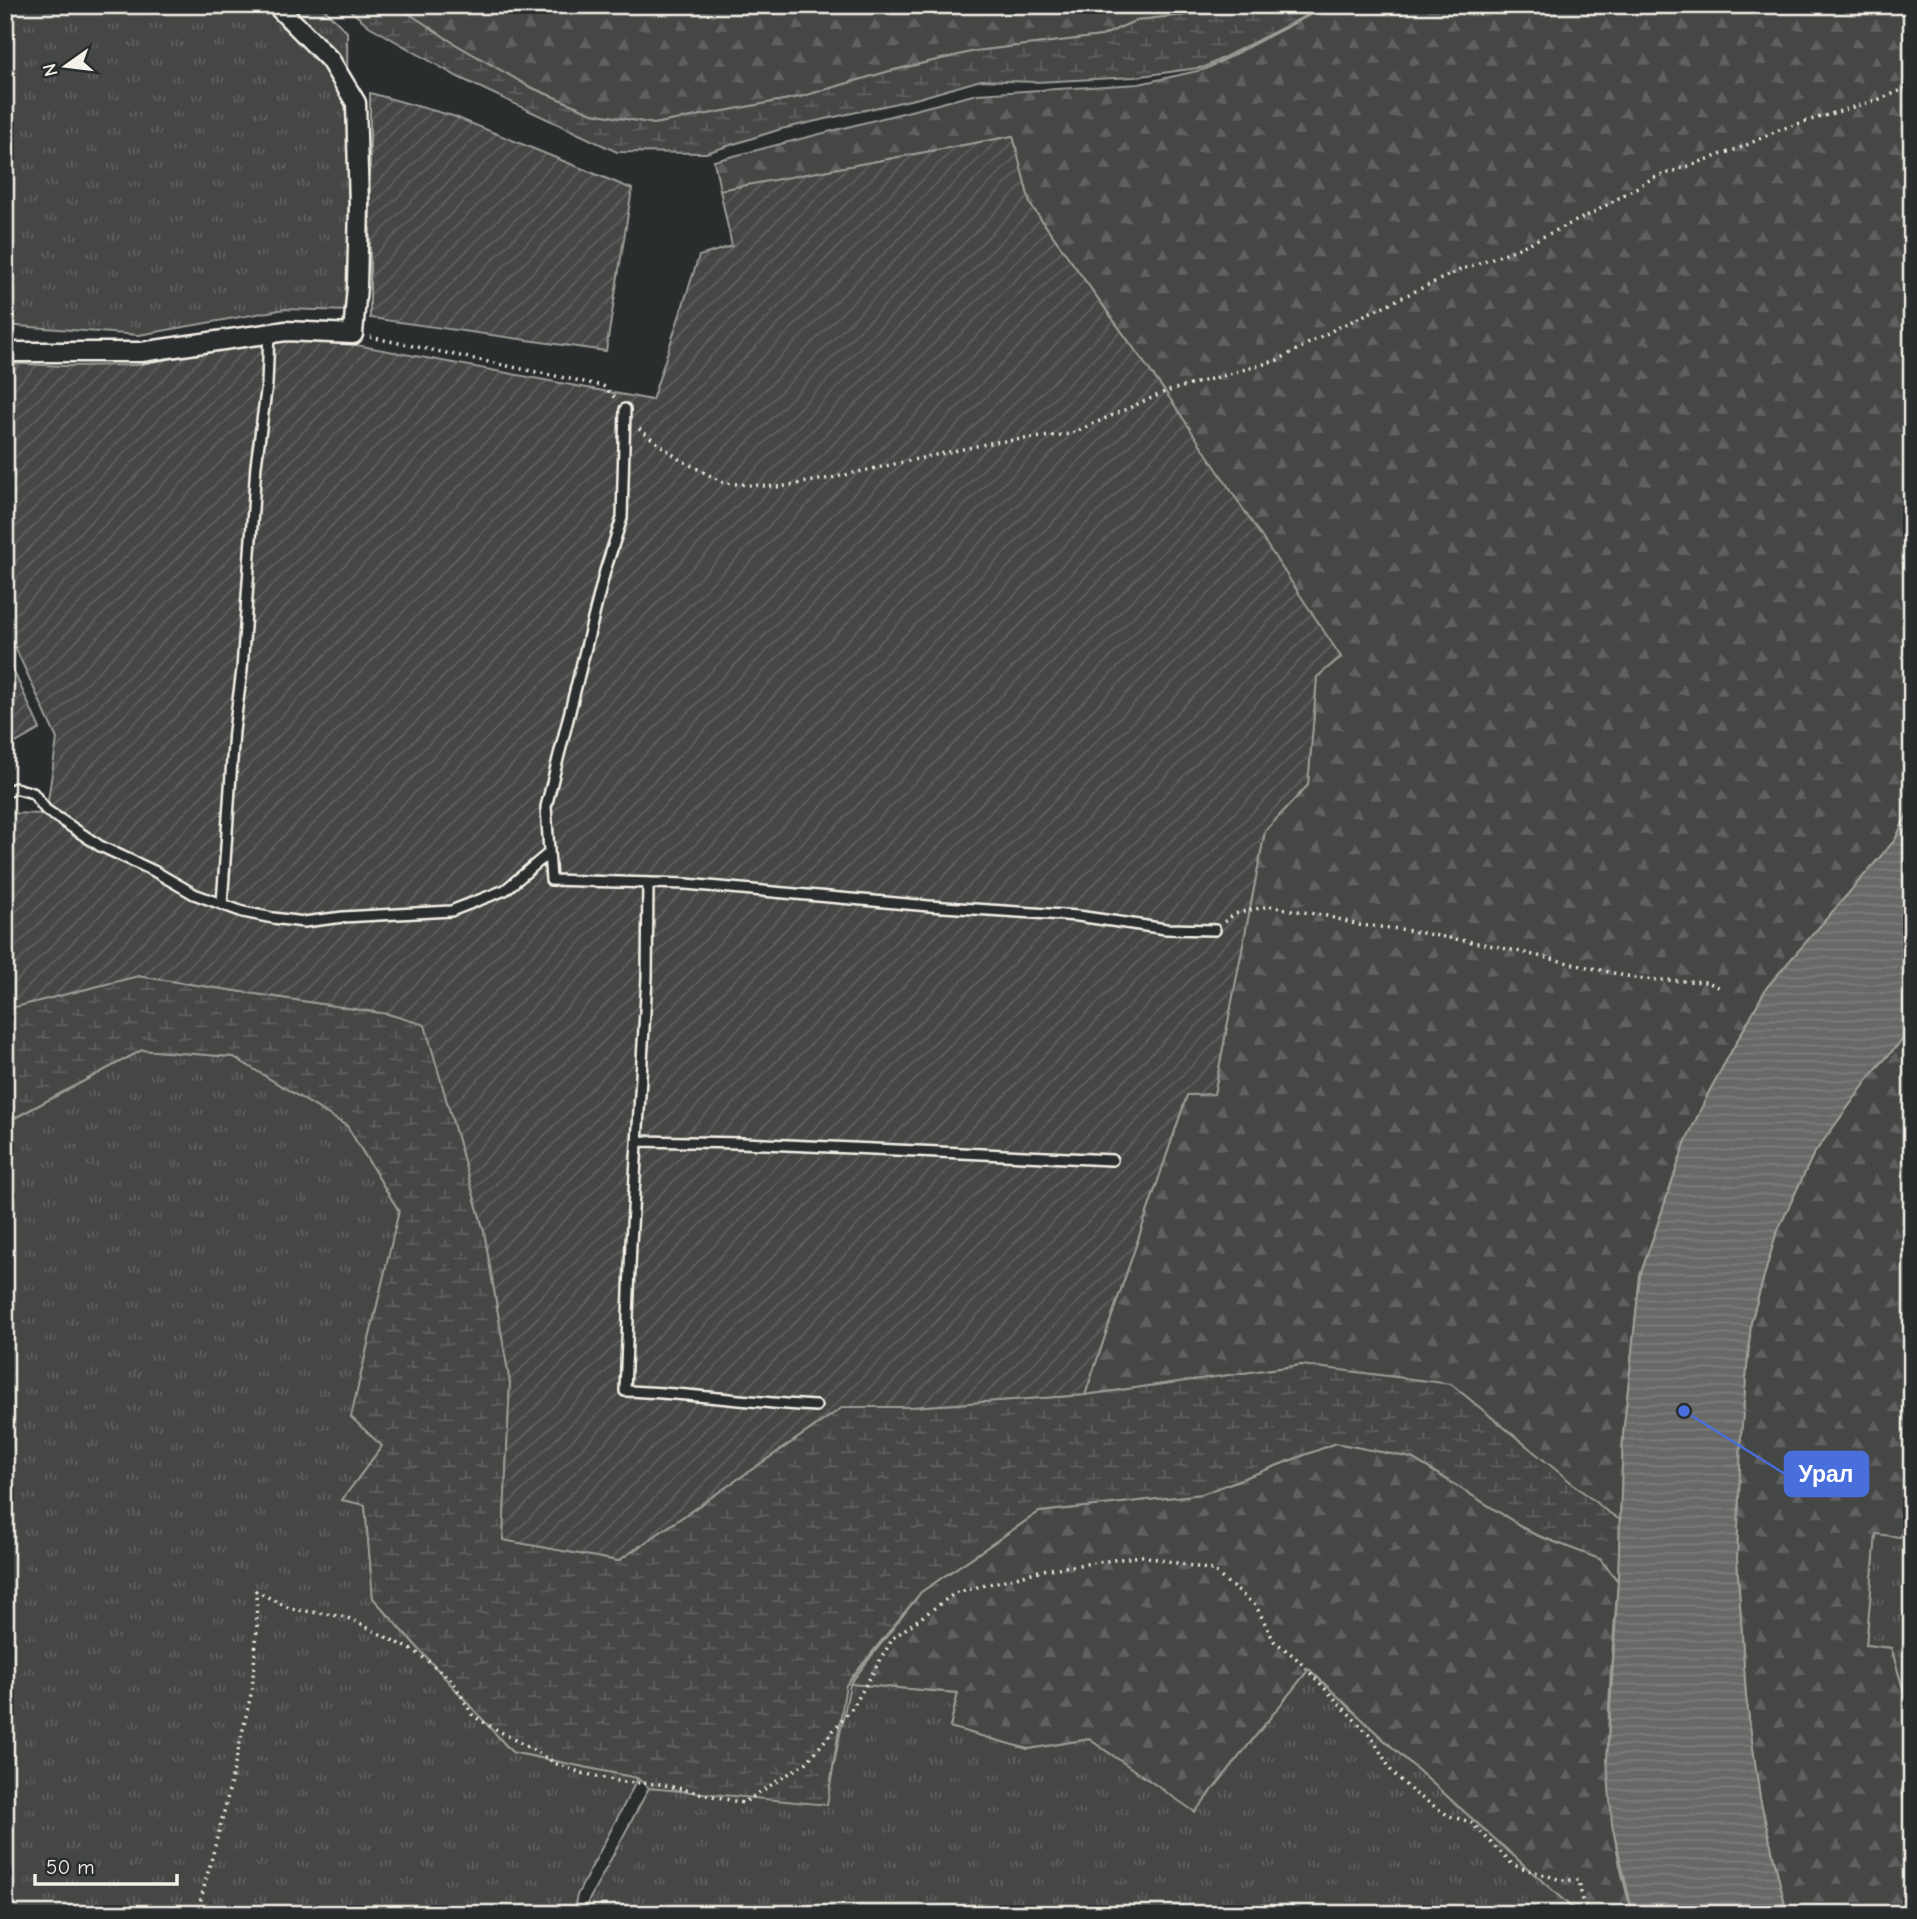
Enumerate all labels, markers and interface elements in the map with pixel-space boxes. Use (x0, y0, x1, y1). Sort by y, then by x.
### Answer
north arrow (32, 32, 102, 102)
text: N (38, 61, 63, 79)
callout: Урал (1785, 1452, 1868, 1496)
text: Урал (1799, 1461, 1853, 1488)
scale bar (35, 1842, 177, 1886)
text: 50 m (46, 1855, 95, 1879)

